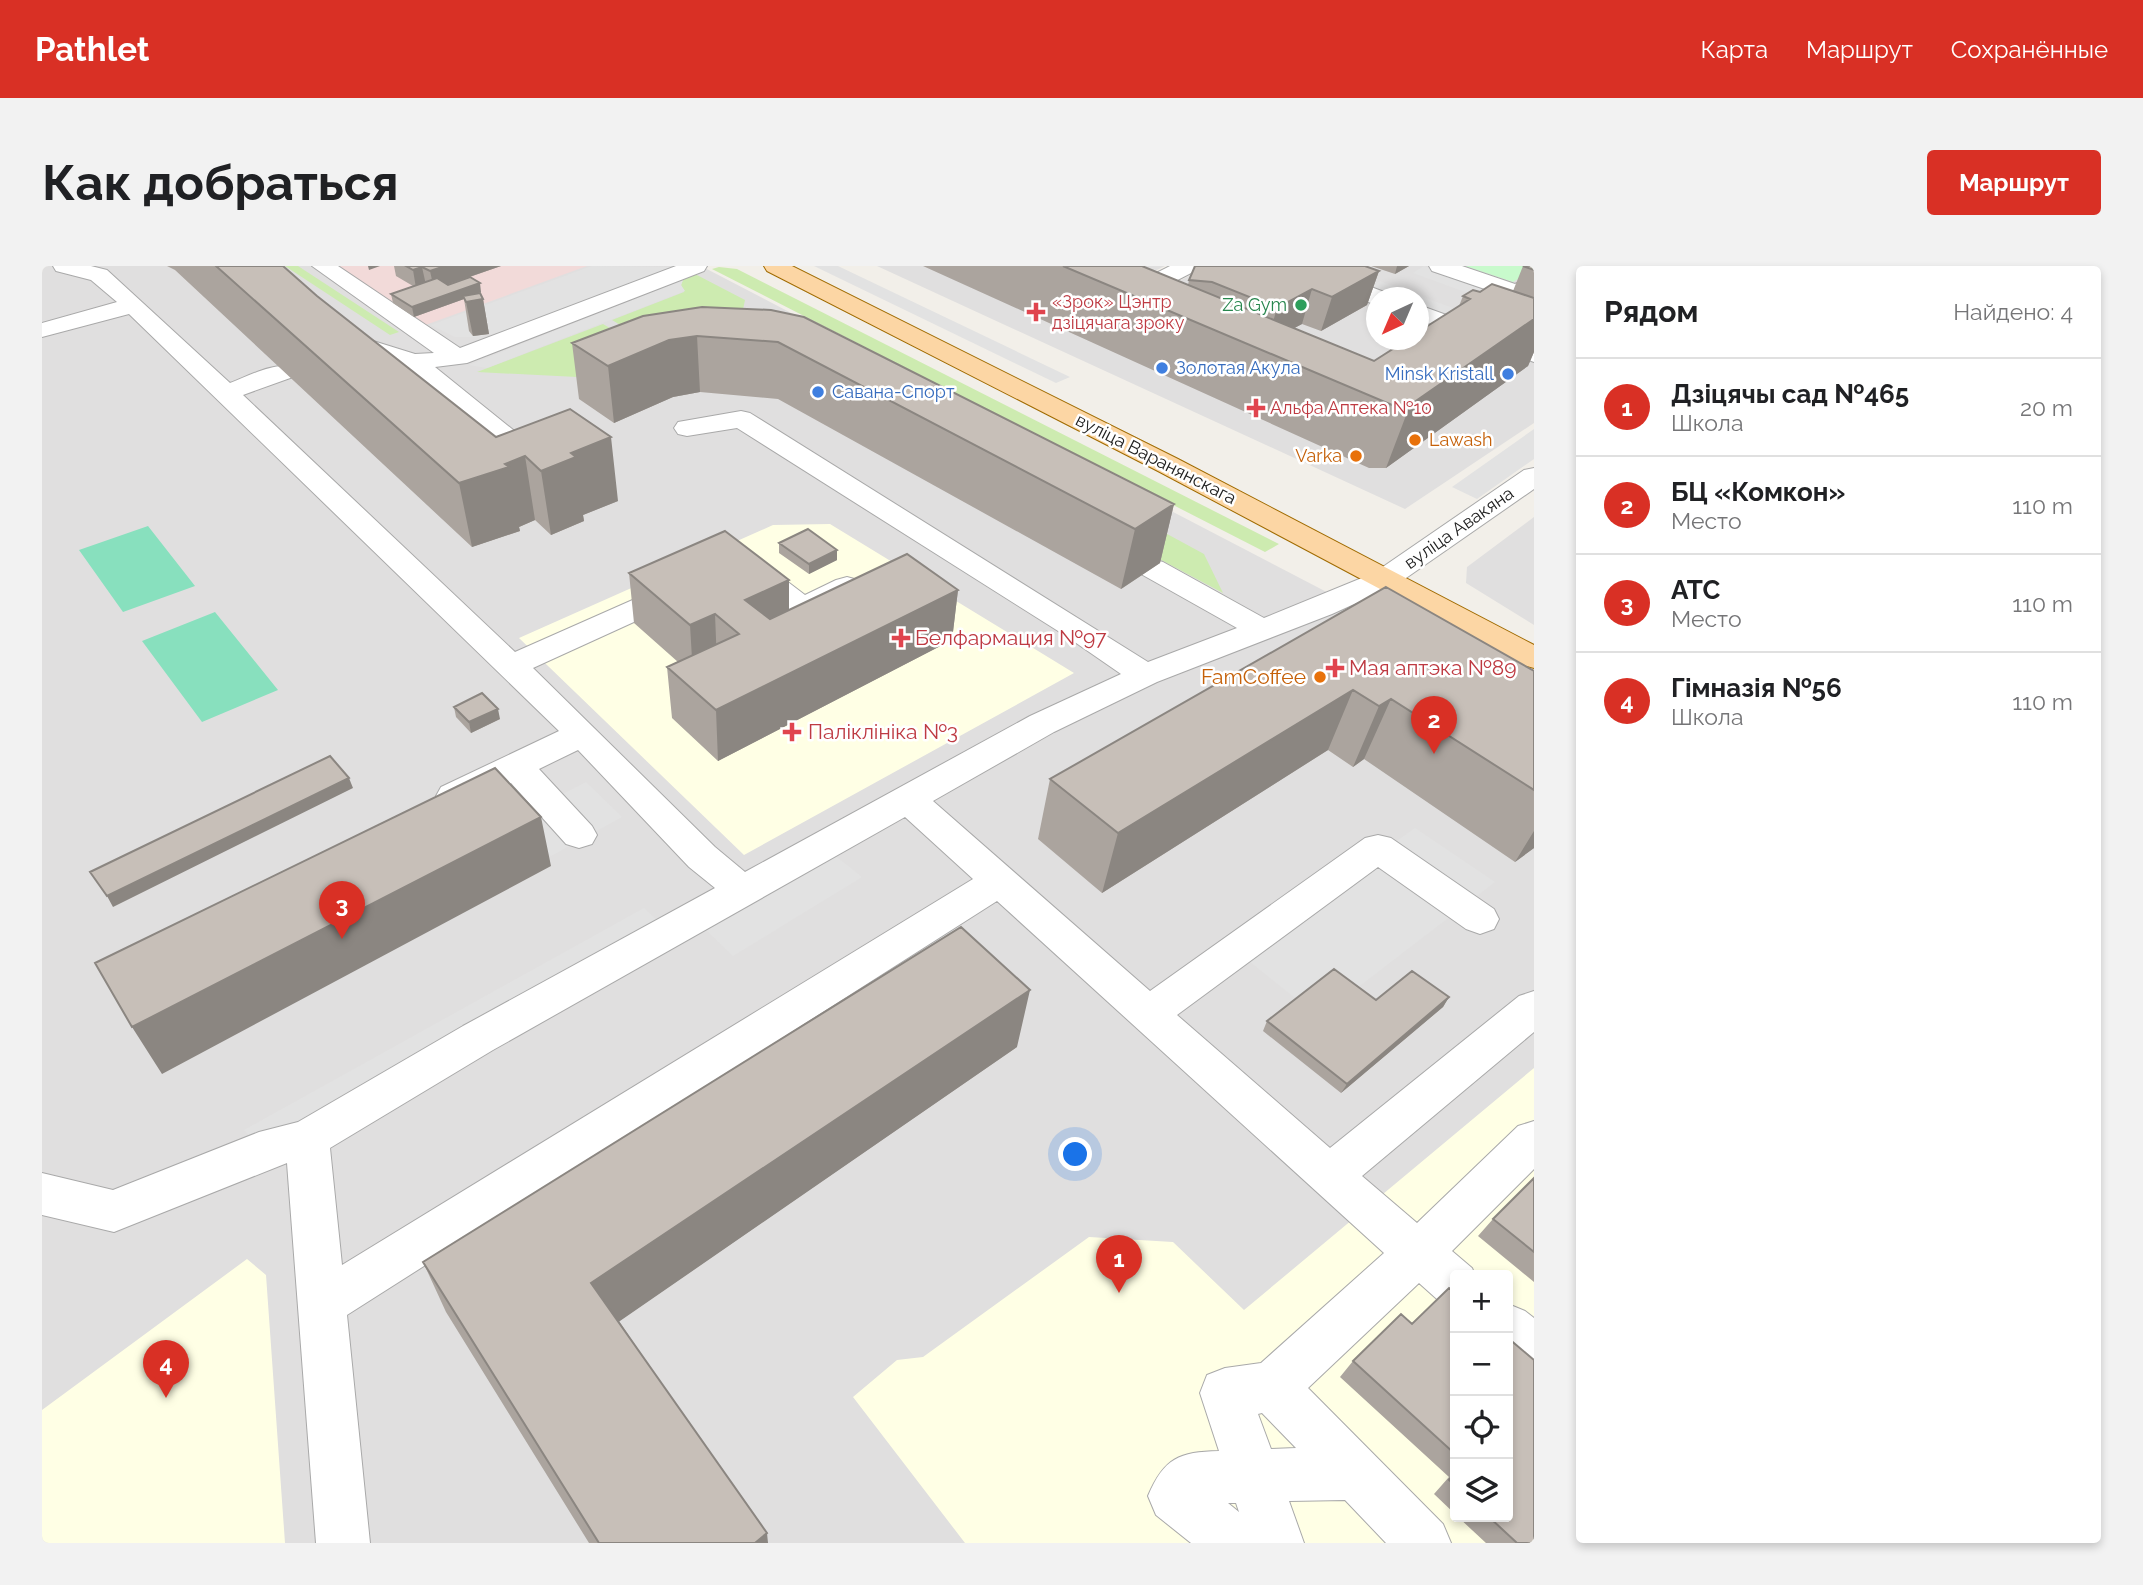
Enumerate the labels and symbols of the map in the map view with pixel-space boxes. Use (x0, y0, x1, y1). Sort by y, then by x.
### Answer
north arrow (1366, 287, 1429, 350)
place label: «Зрок» Цэнтр дзіцячага зроку (1052, 291, 1185, 333)
place label: Za Gym (1222, 294, 1287, 315)
marker: Za Gym (1293, 297, 1309, 313)
marker: «Зрок» Цэнтр дзіцячага зроку (1026, 302, 1046, 322)
place label: Золотая Акула (1176, 357, 1301, 378)
marker: Золотая Акула (1154, 360, 1170, 376)
place label: Minsk Kristall (1385, 363, 1494, 384)
marker: Minsk Kristall (1500, 366, 1516, 382)
place label: Савана-Спорт (832, 381, 955, 402)
marker: Савана-Спорт (810, 384, 826, 400)
place label: Альфа Аптека №10 (1270, 397, 1432, 418)
marker: Альфа Аптека №10 (1248, 400, 1264, 416)
street label: вуліца Варанянскага (1072, 409, 1240, 508)
place label: Lawash (1429, 429, 1492, 450)
marker: Lawash (1407, 432, 1423, 448)
place label: Varka (1295, 445, 1342, 466)
marker: Varka (1348, 448, 1364, 464)
street label: вуліца Авакяна (1400, 482, 1517, 573)
place label: Белфармация №97 (915, 625, 1107, 650)
marker: Белфармация №97 (893, 630, 909, 646)
place label: Мая аптэка №89 (1349, 655, 1516, 680)
marker: Мая аптэка №89 (1327, 660, 1343, 676)
place label: FamCoffee (1201, 664, 1306, 689)
marker: FamCoffee (1312, 669, 1328, 685)
pin: 2 (1411, 696, 1457, 754)
place label: Паліклініка №3 (808, 719, 958, 744)
marker: Паліклініка №3 (782, 722, 802, 742)
pin: 3 (319, 881, 365, 939)
your location (1058, 1137, 1092, 1171)
pin: 1 (1096, 1235, 1142, 1293)
pin: 4 (143, 1340, 189, 1398)

